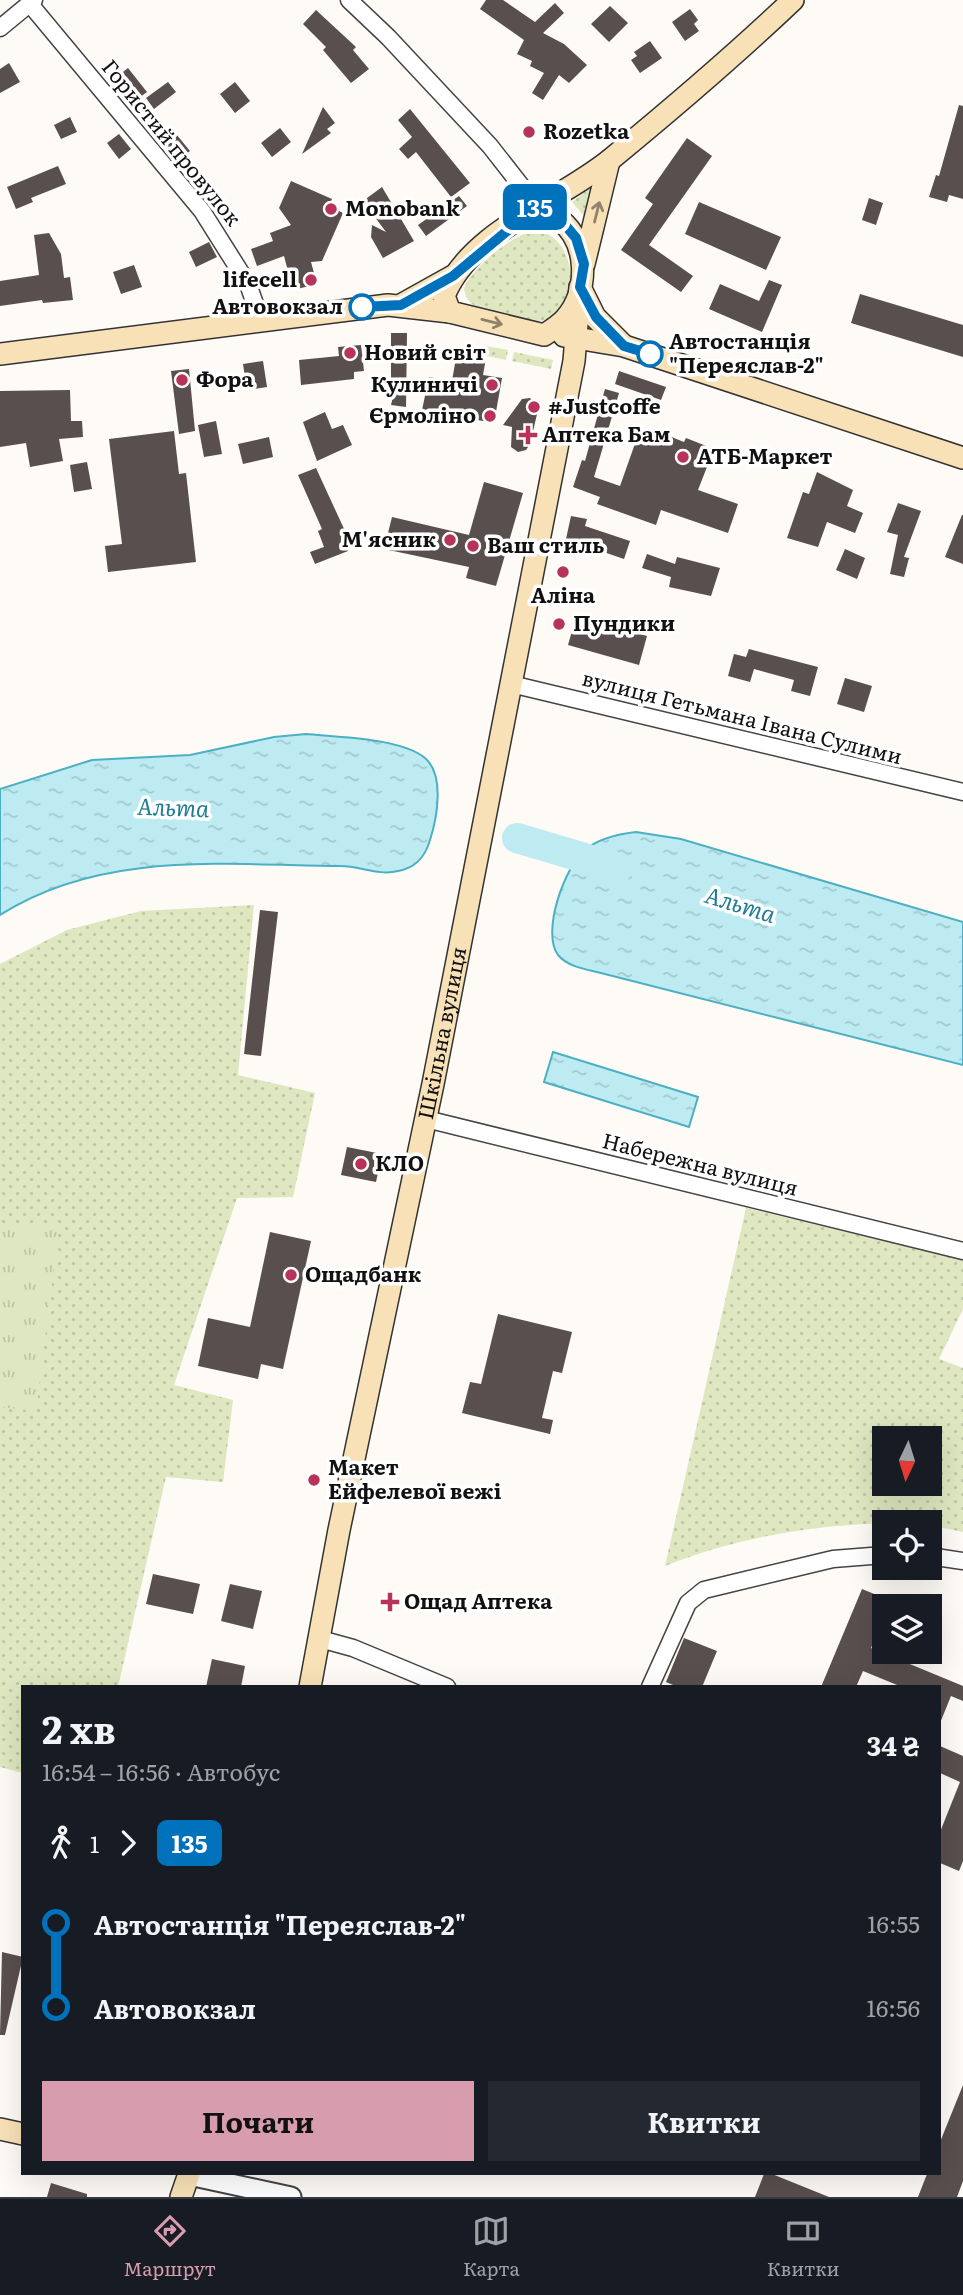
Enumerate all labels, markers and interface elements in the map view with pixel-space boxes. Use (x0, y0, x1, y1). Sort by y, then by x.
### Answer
street label: Гористий провулок (96, 51, 250, 232)
place label: Rozetka (543, 114, 630, 145)
marker: Rozetka (521, 124, 537, 140)
line badge: 135 (495, 184, 575, 230)
text: 135 (517, 189, 553, 224)
place label: Monobank (345, 191, 461, 222)
marker: Monobank (323, 201, 339, 217)
one-way arrow (590, 201, 604, 224)
place label: lifecell (223, 262, 297, 293)
marker: lifecell (303, 272, 319, 288)
place label: Автовокзал (212, 289, 343, 320)
marker: Автовокзал (349, 294, 375, 320)
one-way arrow (480, 316, 503, 329)
place label: Автостанція "Переяслав-2" (669, 324, 824, 379)
place label: Новий світ (364, 335, 486, 366)
marker: Автостанція "Переяслав-2" (637, 341, 663, 367)
marker: Новий світ (342, 345, 358, 361)
place label: Фора (196, 362, 254, 393)
place label: Кулиничі (371, 367, 478, 398)
marker: Фора (174, 372, 190, 388)
marker: Кулиничі (484, 377, 500, 393)
place label: #Justcoffe (548, 389, 661, 420)
place label: Єрмоліно (369, 398, 476, 429)
marker: #Justcoffe (526, 399, 542, 415)
marker: Єрмоліно (482, 408, 498, 424)
place label: Аптека Бам (542, 417, 670, 448)
marker: Аптека Бам (520, 427, 536, 443)
place label: АТБ-Маркет (697, 439, 833, 470)
marker: АТБ-Маркет (675, 449, 691, 465)
place label: М'ясник (342, 522, 436, 553)
place label: Ваш стиль (487, 528, 605, 559)
marker: М'ясник (442, 532, 458, 548)
marker: Ваш стиль (465, 538, 481, 554)
marker: Аліна (555, 564, 571, 580)
place label: Аліна (531, 578, 596, 609)
place label: Пундики (573, 606, 675, 637)
marker: Пундики (551, 616, 567, 632)
street label: вулиця Гетьмана Івана Сулими (579, 661, 906, 770)
water label: Альта (136, 788, 210, 824)
water label: Альта (701, 876, 780, 930)
street label: Шкільна вулиця (408, 944, 472, 1122)
street label: Набережна вулиця (600, 1123, 802, 1202)
place label: КЛО (375, 1146, 424, 1177)
marker: КЛО (353, 1156, 369, 1172)
place label: Ощадбанк (305, 1257, 422, 1288)
marker: Ощадбанк (283, 1267, 299, 1283)
north arrow (872, 1426, 942, 1496)
map controls (872, 1426, 942, 1664)
place label: Макет Ейфелевої вежі (328, 1450, 502, 1505)
marker: Макет Ейфелевої вежі (306, 1472, 322, 1488)
button: locate (872, 1510, 942, 1580)
place label: Ощад Аптека (404, 1584, 553, 1615)
marker: Ощад Аптека (382, 1594, 398, 1610)
button: layers (872, 1594, 942, 1664)
text: 2 хв (42, 1699, 116, 1756)
text: 34 ₴ (867, 1725, 920, 1764)
text: 16:54 – 16:56 · Автобус (42, 1754, 280, 1788)
icon: walk (42, 1824, 80, 1862)
icon: forward (109, 1824, 147, 1862)
text: 135 (171, 1825, 208, 1860)
text: 1 (90, 1826, 99, 1860)
text: Автостанція "Переяслав-2" (94, 1904, 466, 1943)
text: 16:55 (867, 1906, 920, 1940)
text: Автовокзал (94, 1988, 256, 2027)
text: 16:56 (867, 1990, 920, 2024)
button: Почати (42, 2081, 474, 2161)
button: Квитки (488, 2081, 920, 2161)
tab: Маршрут (124, 2212, 216, 2282)
tab: Карта (463, 2212, 520, 2282)
tab: Квитки (767, 2212, 839, 2282)

